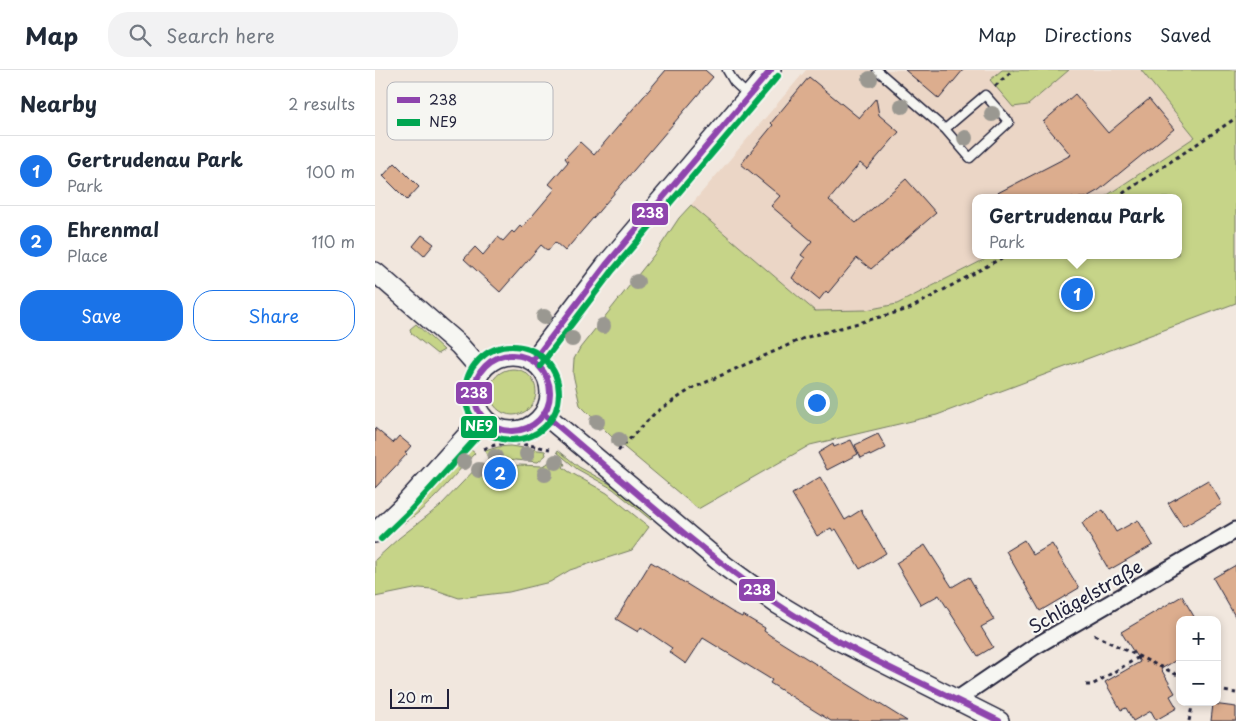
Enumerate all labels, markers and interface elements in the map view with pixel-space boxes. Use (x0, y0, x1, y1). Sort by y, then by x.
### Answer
search box (108, 12, 458, 57)
text: Map (25, 17, 78, 53)
icon: search (126, 21, 154, 49)
text: Search here (166, 21, 275, 49)
text: Map (978, 21, 1016, 48)
text: Directions (1044, 21, 1132, 48)
text: Saved (1160, 21, 1211, 48)
legend (387, 82, 553, 140)
text: Nearby (20, 87, 97, 119)
text: 238 (429, 89, 457, 110)
text: 2 results (288, 91, 355, 115)
text: NE9 (429, 111, 457, 132)
text: Gertrudenau Park (67, 145, 243, 173)
text: 1 (32, 159, 40, 183)
text: 100 m (306, 159, 355, 183)
text: Park (67, 173, 103, 197)
popup (972, 194, 1182, 259)
text: Gertrudenau Park (989, 201, 1165, 229)
line badge: 238 (631, 202, 669, 226)
text: 238 (636, 202, 664, 223)
text: Ehrenmal (67, 215, 159, 243)
text: 2 (30, 229, 42, 253)
text: 110 m (312, 229, 355, 253)
text: Park (989, 229, 1025, 253)
text: Place (67, 243, 108, 267)
pin: 1 (1061, 275, 1093, 313)
button: Save (20, 290, 183, 341)
button: Share (193, 290, 355, 341)
line badge: 238 (455, 381, 493, 405)
text: 238 (460, 382, 488, 403)
your location (804, 390, 830, 416)
line badge: NE9 (460, 415, 498, 439)
text: NE9 (465, 415, 493, 436)
pin: 2 (484, 454, 516, 492)
street label: Schlägelstraße (1023, 552, 1147, 640)
line badge: 238 (738, 578, 776, 602)
text: 238 (743, 579, 771, 600)
map controls (1176, 616, 1221, 706)
button: + (1176, 616, 1221, 661)
button: − (1176, 661, 1221, 706)
scale bar (390, 686, 449, 709)
text: 20 m (397, 687, 433, 708)

